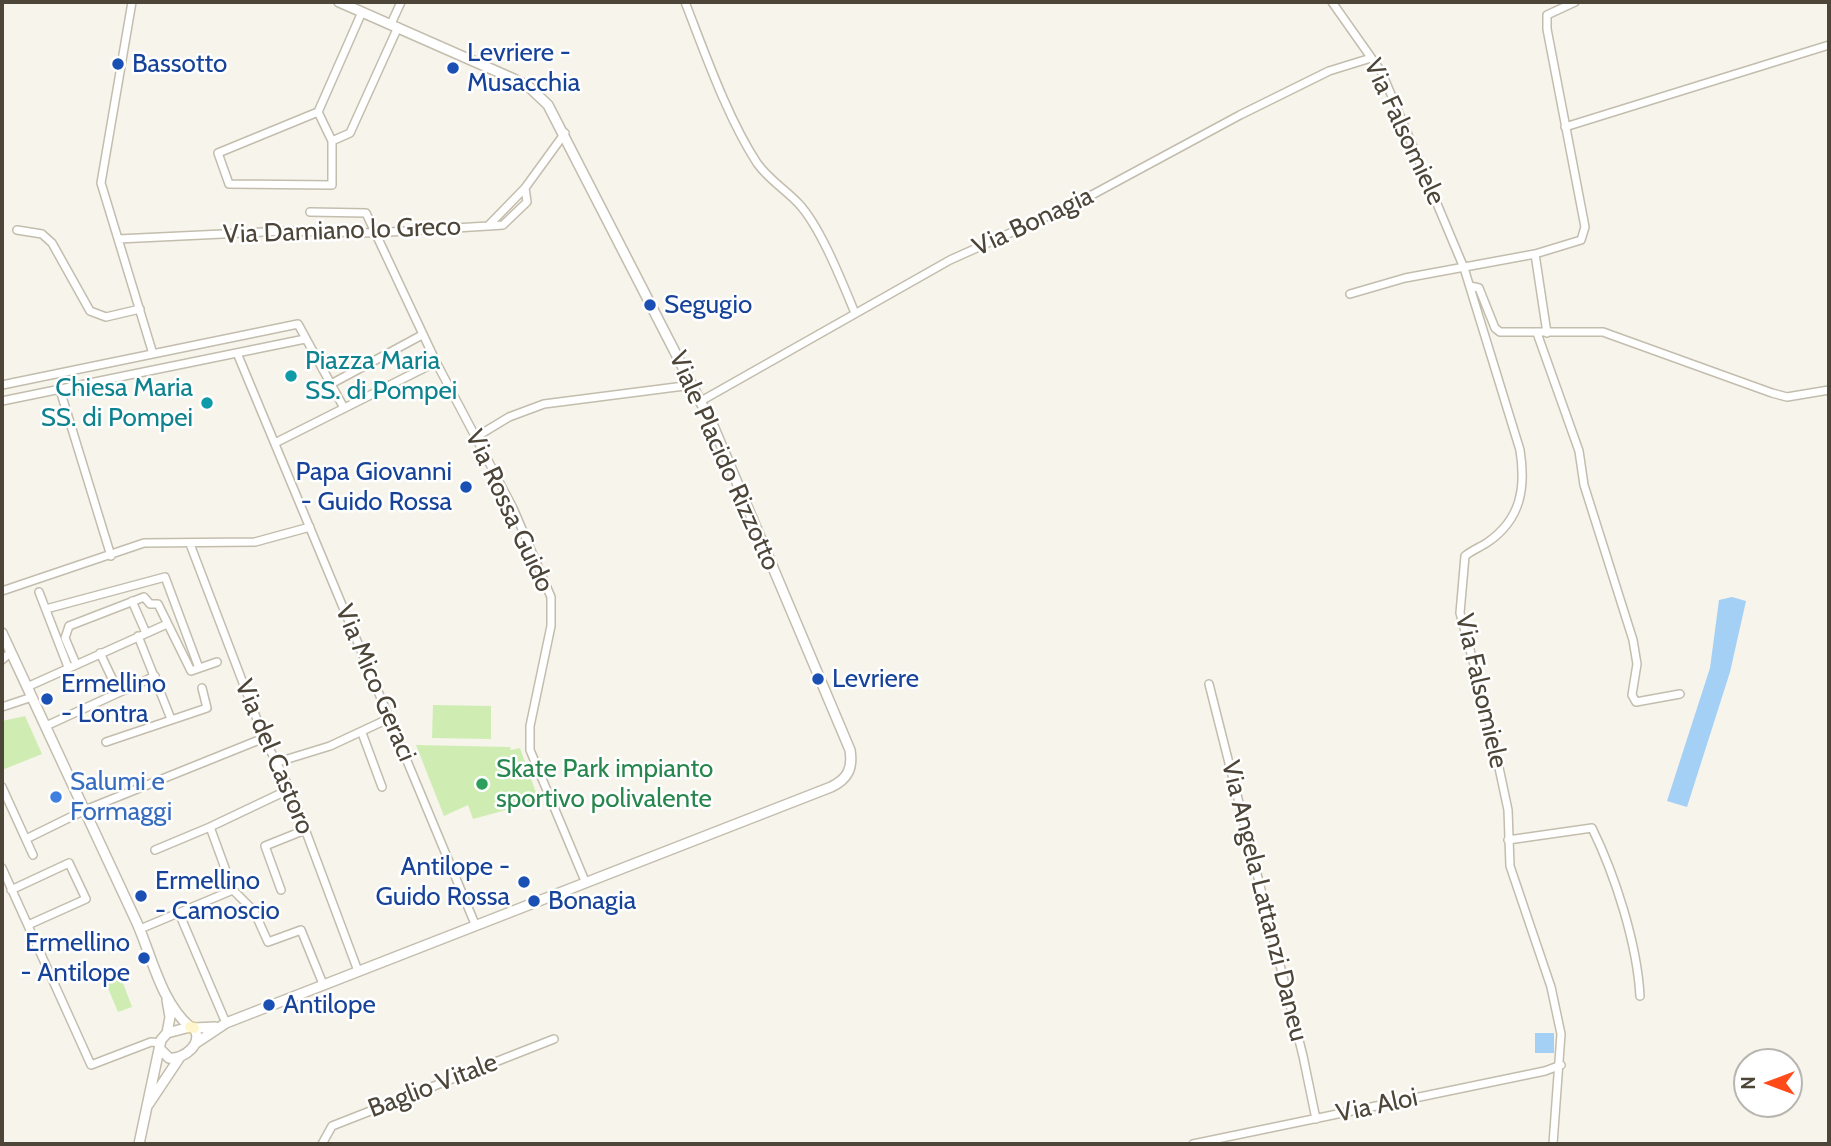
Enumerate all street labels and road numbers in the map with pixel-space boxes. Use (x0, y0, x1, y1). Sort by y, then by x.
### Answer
street label: Via Falsomiele (1357, 54, 1451, 210)
street label: Via Bonagia (968, 181, 1098, 263)
street label: Via Damiano lo Greco (222, 211, 462, 251)
street label: Viale Placido Rizzotto (662, 347, 786, 575)
street label: Via Rossa Guido (458, 425, 560, 597)
street label: Via Mico Geraci (328, 600, 422, 766)
street label: Via Falsomiele (1448, 611, 1514, 771)
street label: Via del Castoro (227, 675, 321, 839)
street label: Via Angela Lattanzi Daneu (1214, 757, 1314, 1045)
street label: Baglio Vitale (364, 1047, 502, 1125)
street label: Via Aloi (1333, 1082, 1421, 1130)

